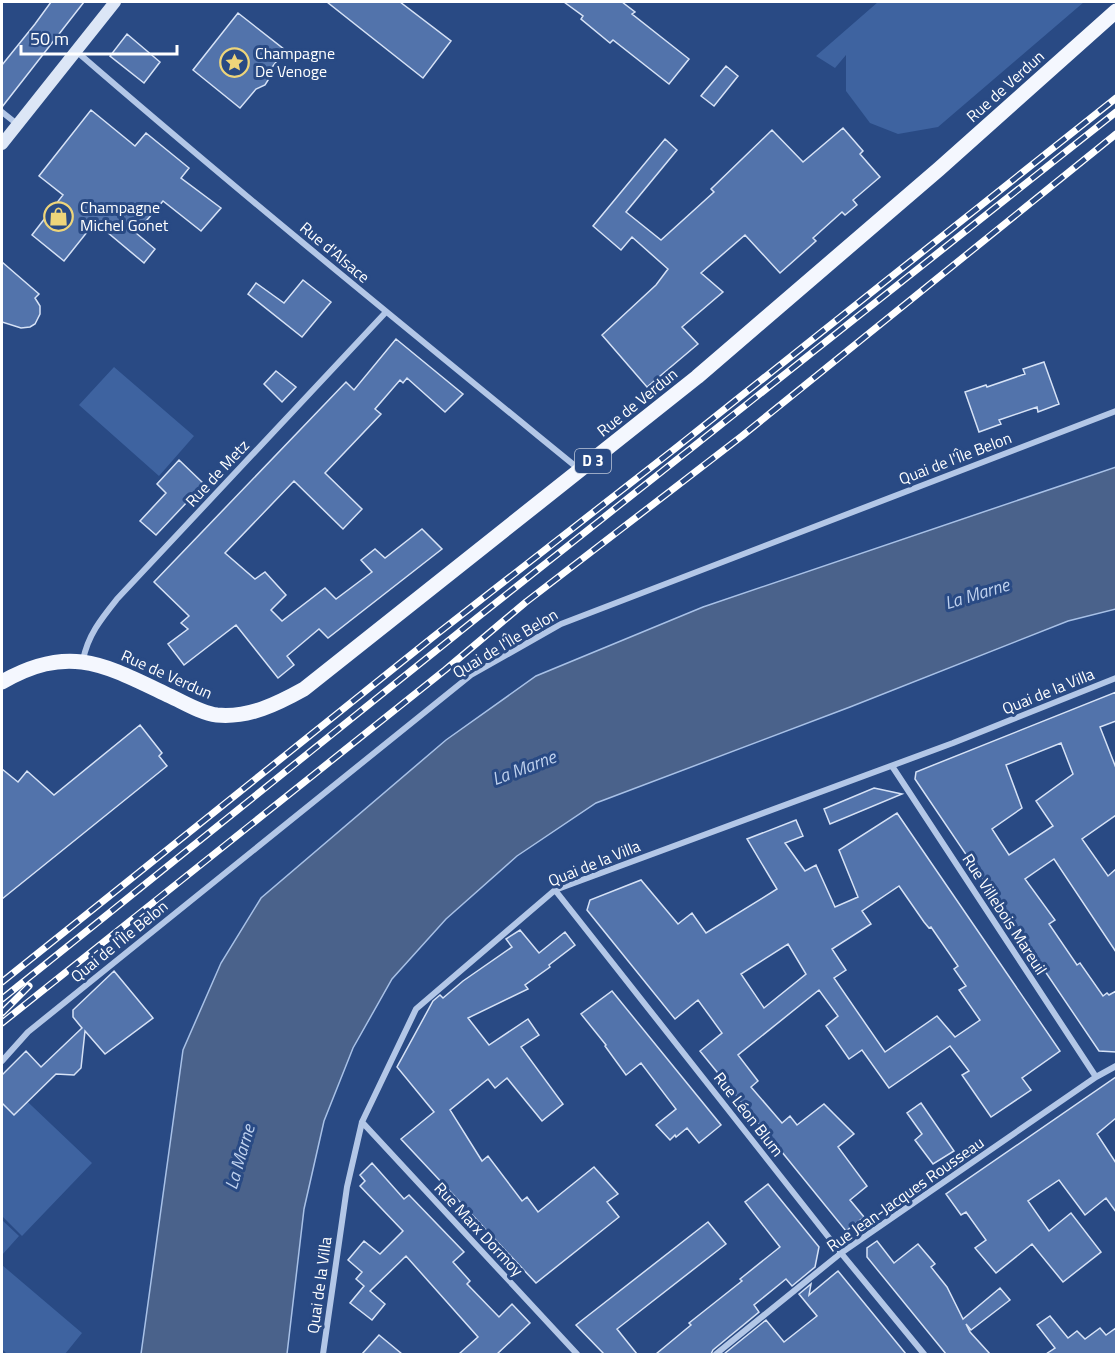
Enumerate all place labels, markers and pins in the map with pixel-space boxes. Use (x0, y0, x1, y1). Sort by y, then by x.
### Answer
place label: Champagne De Venoge (255, 41, 335, 83)
place icon: Champagne De Venoge (218, 46, 250, 78)
place label: Champagne Michel Gonet (80, 195, 169, 237)
shop icon: Champagne Michel Gonet (43, 200, 75, 232)

